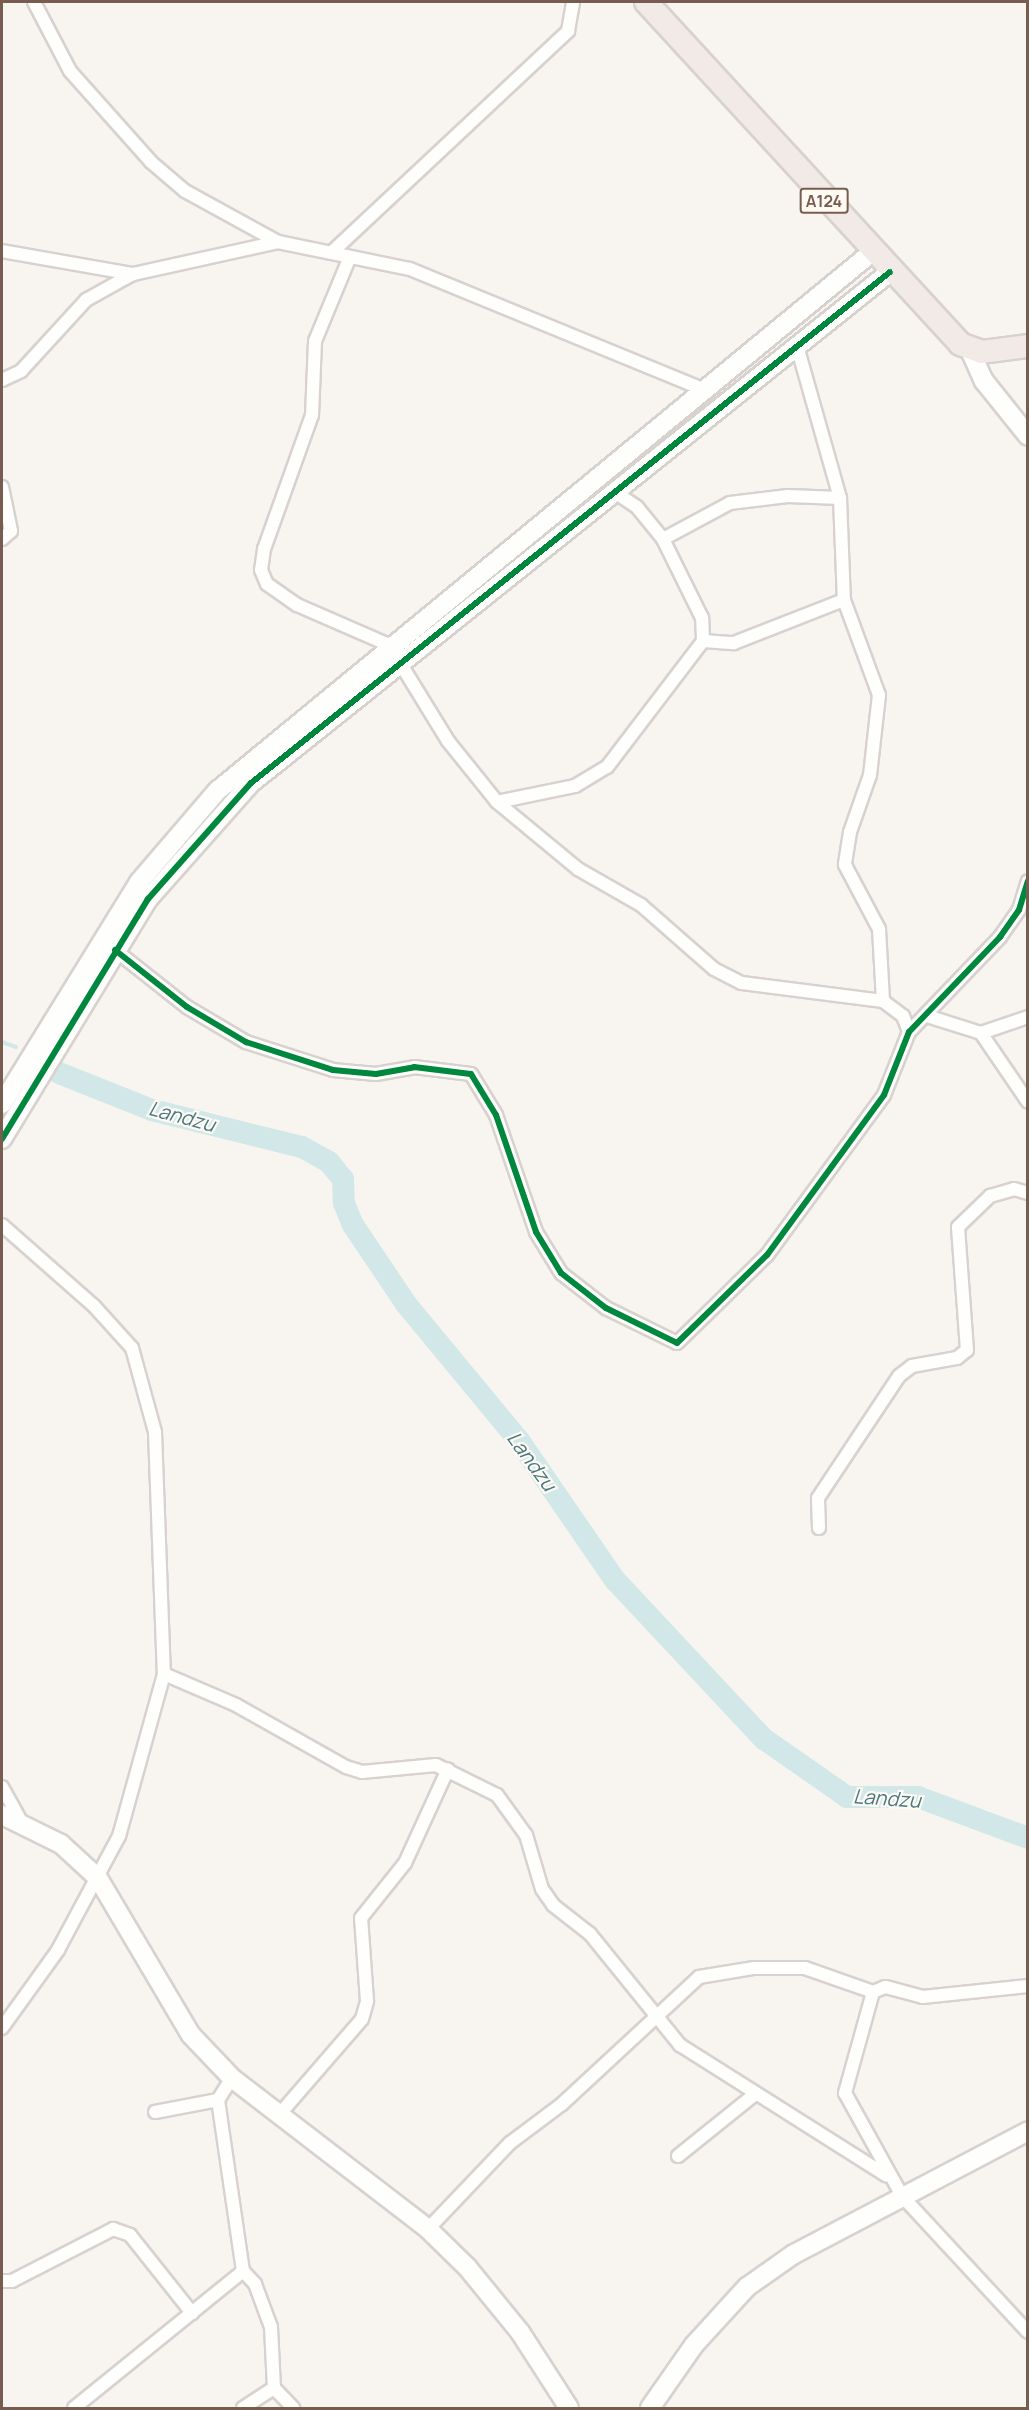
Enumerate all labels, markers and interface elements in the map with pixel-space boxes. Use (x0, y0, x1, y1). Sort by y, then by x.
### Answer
road number: A124 (798, 188, 850, 214)
water label: Landzu (146, 1096, 218, 1136)
water label: Landzu (502, 1427, 562, 1495)
water label: Landzu (853, 1784, 921, 1812)

